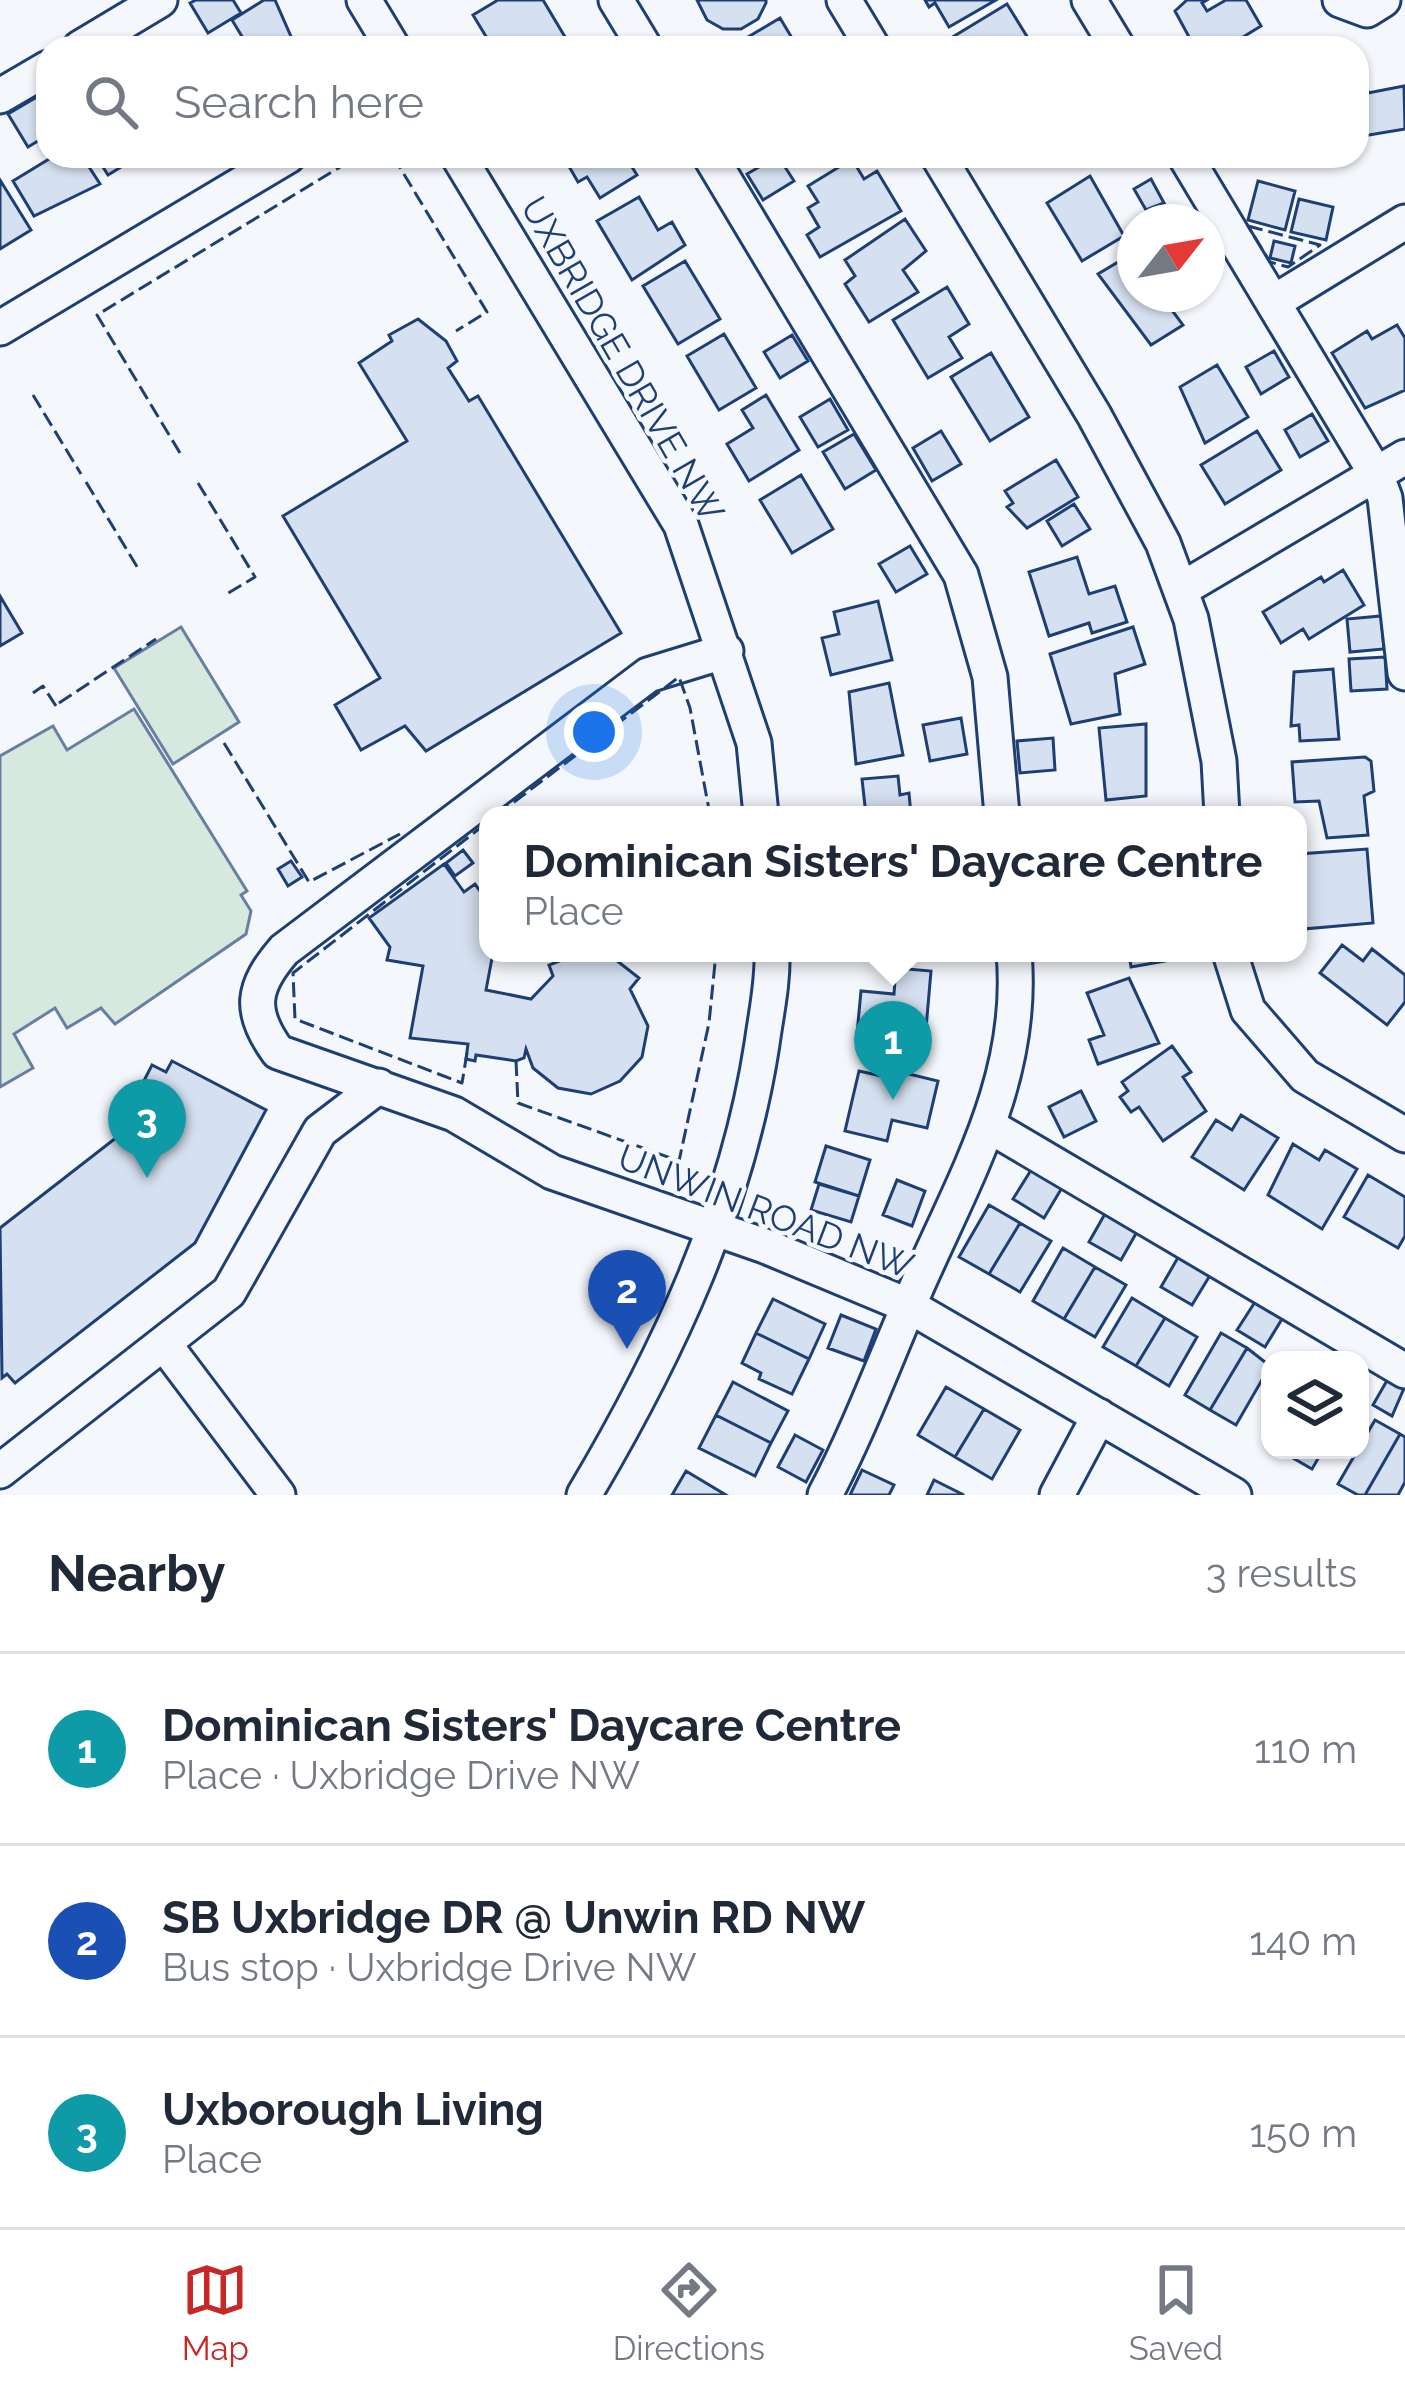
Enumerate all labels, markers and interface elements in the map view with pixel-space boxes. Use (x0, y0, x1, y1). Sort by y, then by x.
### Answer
search box (36, 36, 1369, 168)
icon: search (78, 69, 144, 135)
text: Search here (174, 76, 424, 129)
street label: UXBRIDGE DRIVE NW (513, 189, 733, 529)
north arrow (1117, 204, 1225, 312)
your location (564, 702, 624, 762)
popup (479, 806, 1307, 962)
text: Dominican Sisters' Daycare Centre (524, 835, 1262, 888)
text: Place (524, 888, 624, 934)
pin: 1 (854, 1001, 932, 1100)
pin: 3 (108, 1079, 186, 1178)
street label: UNWIN ROAD NW (612, 1135, 920, 1287)
pin: 2 (588, 1250, 666, 1349)
map controls (1261, 1351, 1369, 1459)
button: layers (1261, 1351, 1369, 1459)
text: Nearby (48, 1543, 225, 1603)
text: 3 results (1206, 1550, 1357, 1596)
text: Dominican Sisters' Daycare Centre (162, 1699, 901, 1752)
text: 1 (77, 1726, 97, 1772)
text: 110 m (1254, 1726, 1357, 1772)
text: Place · Uxbridge Drive NW (162, 1752, 640, 1798)
text: SB Uxbridge DR @ Unwin RD NW (162, 1891, 865, 1944)
text: 2 (76, 1918, 98, 1964)
text: 140 m (1249, 1918, 1357, 1964)
text: Bus stop · Uxbridge Drive NW (162, 1944, 696, 1990)
text: Uxborough Living (162, 2083, 544, 2136)
text: 3 (76, 2110, 98, 2156)
text: 150 m (1249, 2110, 1357, 2156)
text: Place (162, 2136, 262, 2182)
tab: Map (182, 2257, 249, 2368)
tab: Directions (613, 2257, 765, 2368)
tab: Saved (1129, 2257, 1223, 2368)

